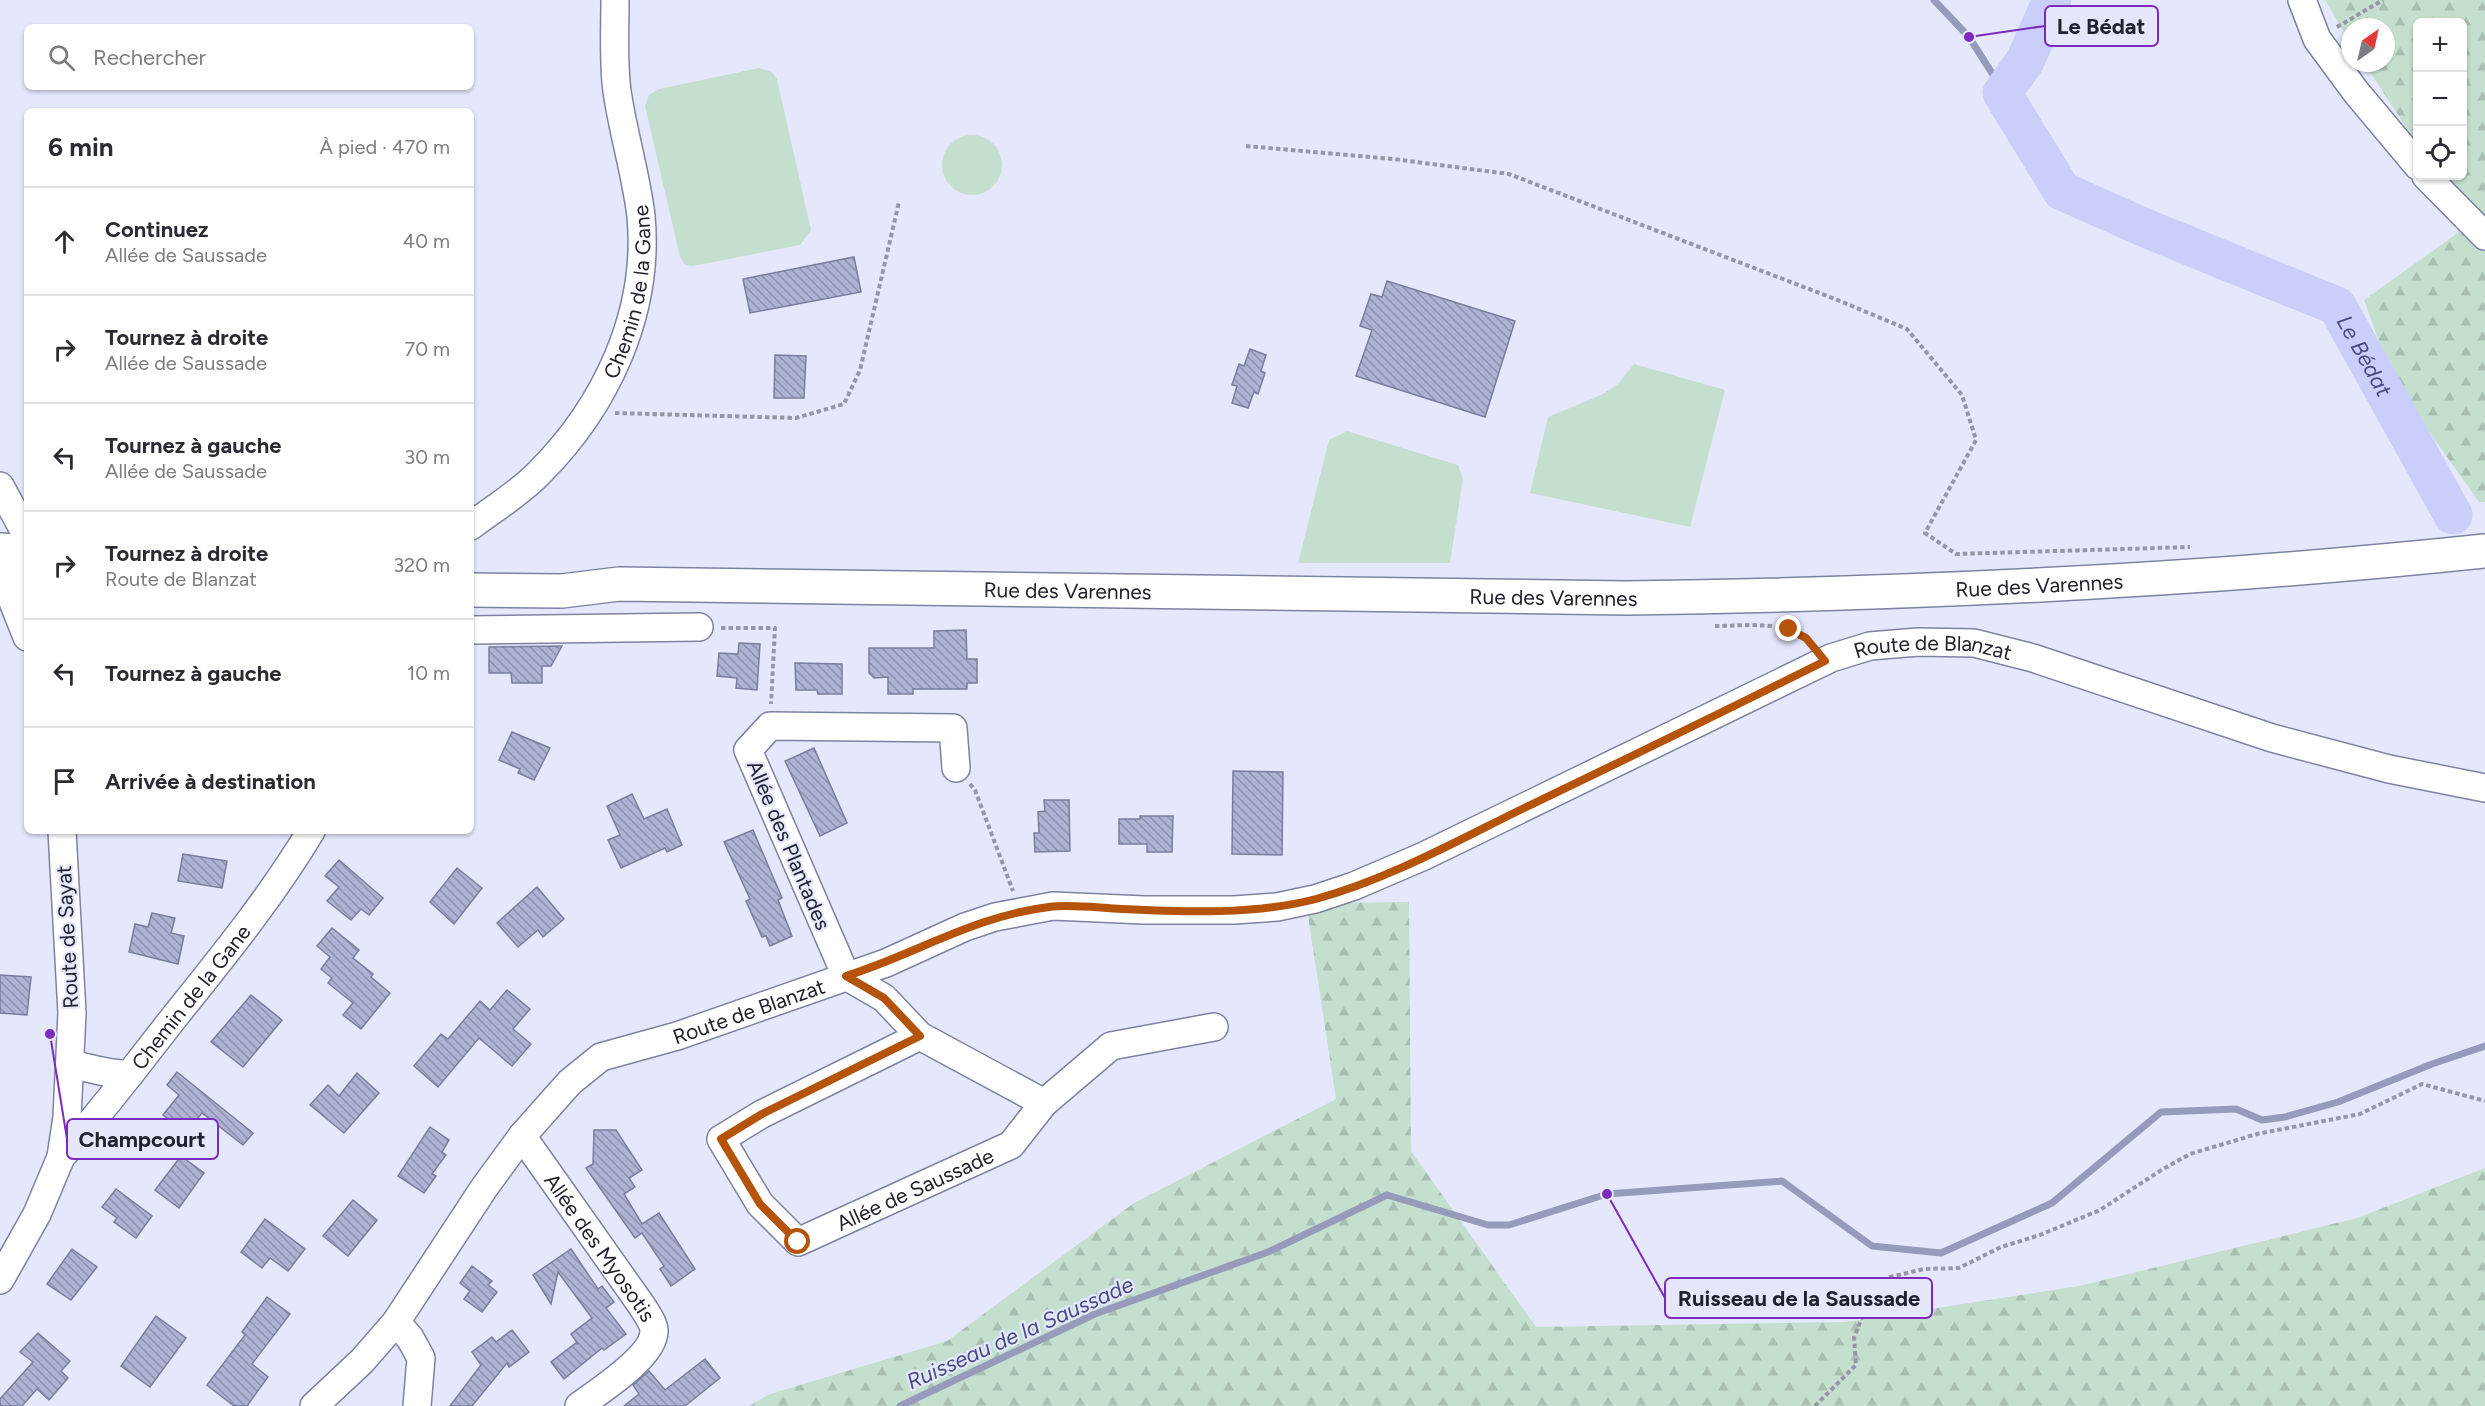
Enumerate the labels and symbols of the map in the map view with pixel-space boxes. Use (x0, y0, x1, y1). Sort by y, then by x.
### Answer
callout: Le Bédat (2045, 6, 2158, 46)
text: Le Bédat (2057, 13, 2145, 40)
north arrow (2341, 18, 2395, 72)
street label: Chemin de la Gane (597, 204, 655, 383)
water label: Le Bédat (2331, 310, 2398, 402)
street label: Rue des Varennes (1955, 568, 2124, 601)
street label: Rue des Varennes (983, 577, 1152, 604)
street label: Rue des Varennes (1469, 583, 1638, 611)
route end (1775, 615, 1801, 641)
street label: Route de Blanzat (1851, 629, 2015, 665)
street label: Allée des Plantades (742, 756, 836, 934)
street label: Route de Sayat (51, 865, 83, 1009)
street label: Chemin de la Gane (126, 919, 255, 1074)
street label: Route de Blanzat (669, 973, 828, 1049)
callout: Champcourt (67, 1119, 218, 1159)
text: Champcourt (78, 1126, 206, 1153)
street label: Allée de Saussade (832, 1142, 997, 1235)
street label: Allée des Myosotis (540, 1168, 661, 1326)
route start (784, 1228, 810, 1254)
water label: Ruisseau de la Saussade (902, 1271, 1138, 1395)
callout: Ruisseau de la Saussade (1665, 1278, 1932, 1318)
text: Ruisseau de la Saussade (1678, 1285, 1920, 1312)

